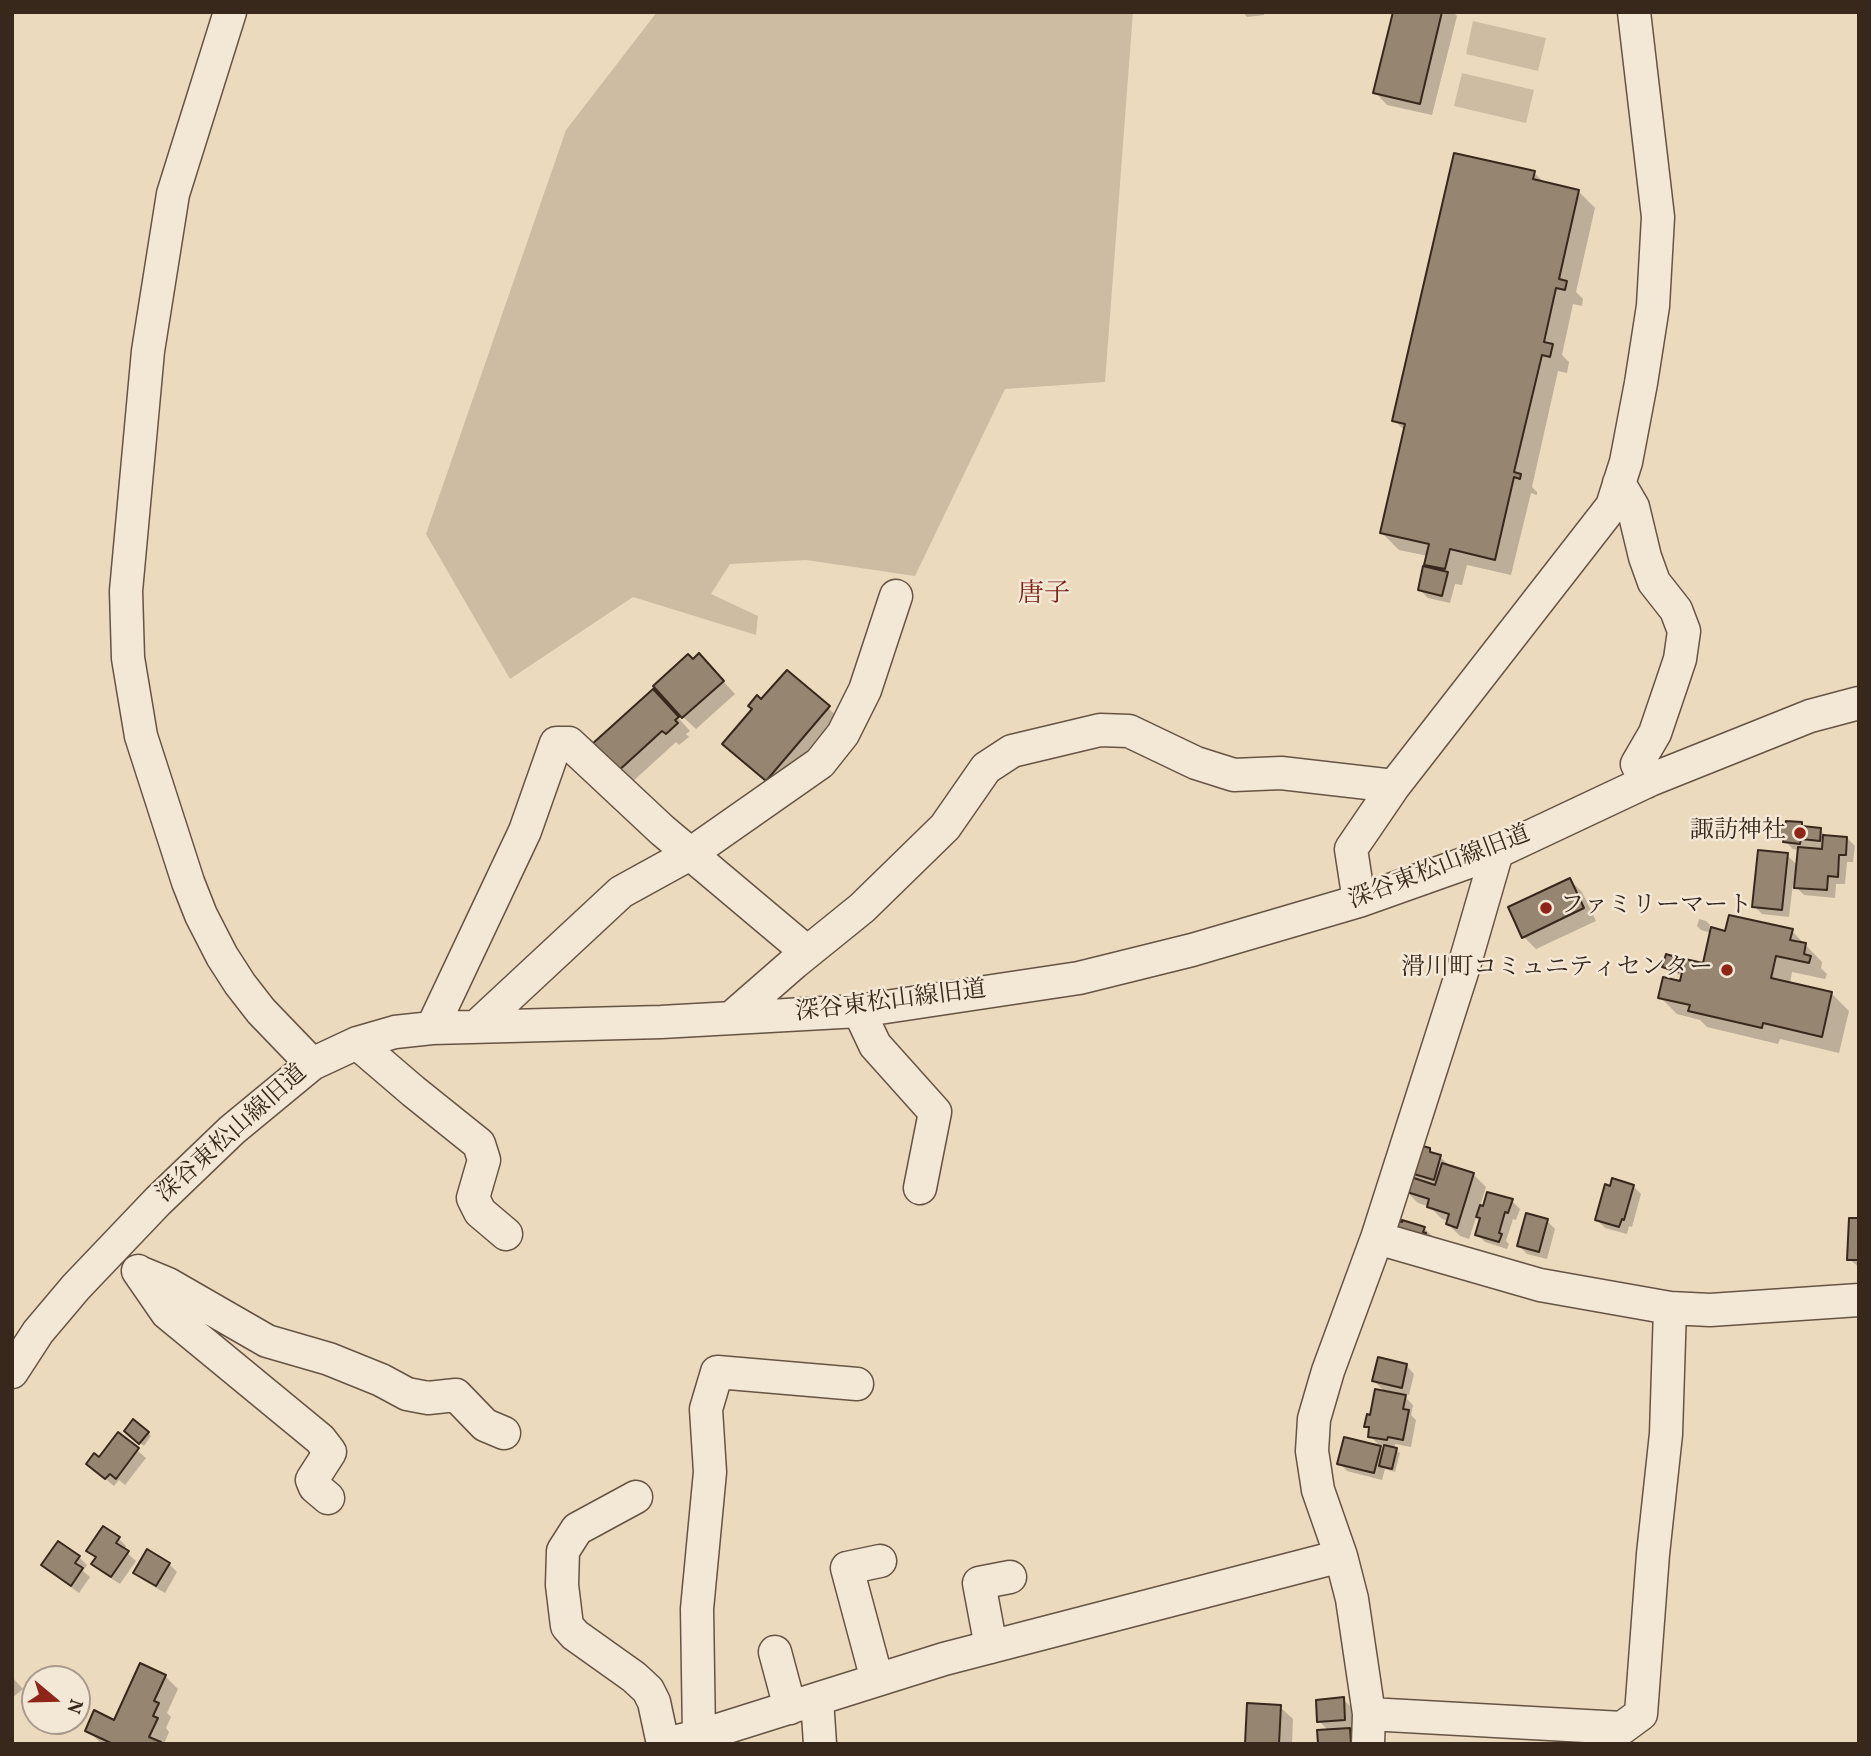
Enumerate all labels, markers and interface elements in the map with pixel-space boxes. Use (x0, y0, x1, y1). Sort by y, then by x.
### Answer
district label: 唐子 (1018, 580, 1070, 612)
place label: 諏訪神社 (1690, 819, 1786, 847)
street label: 深谷東松山線旧道 (1345, 821, 1535, 917)
marker: 諏訪神社 (1792, 825, 1808, 841)
place label: ファミリーマート (1560, 894, 1752, 922)
marker: ファミリーマート (1538, 900, 1554, 916)
place label: 滑川町コミュニティセンター (1401, 956, 1713, 984)
marker: 滑川町コミュニティセンター (1719, 962, 1735, 978)
street label: 深谷東松山線旧道 (794, 977, 988, 1029)
street label: 深谷東松山線旧道 (152, 1060, 314, 1210)
north arrow (21, 1665, 91, 1735)
text: N (59, 1695, 89, 1717)

